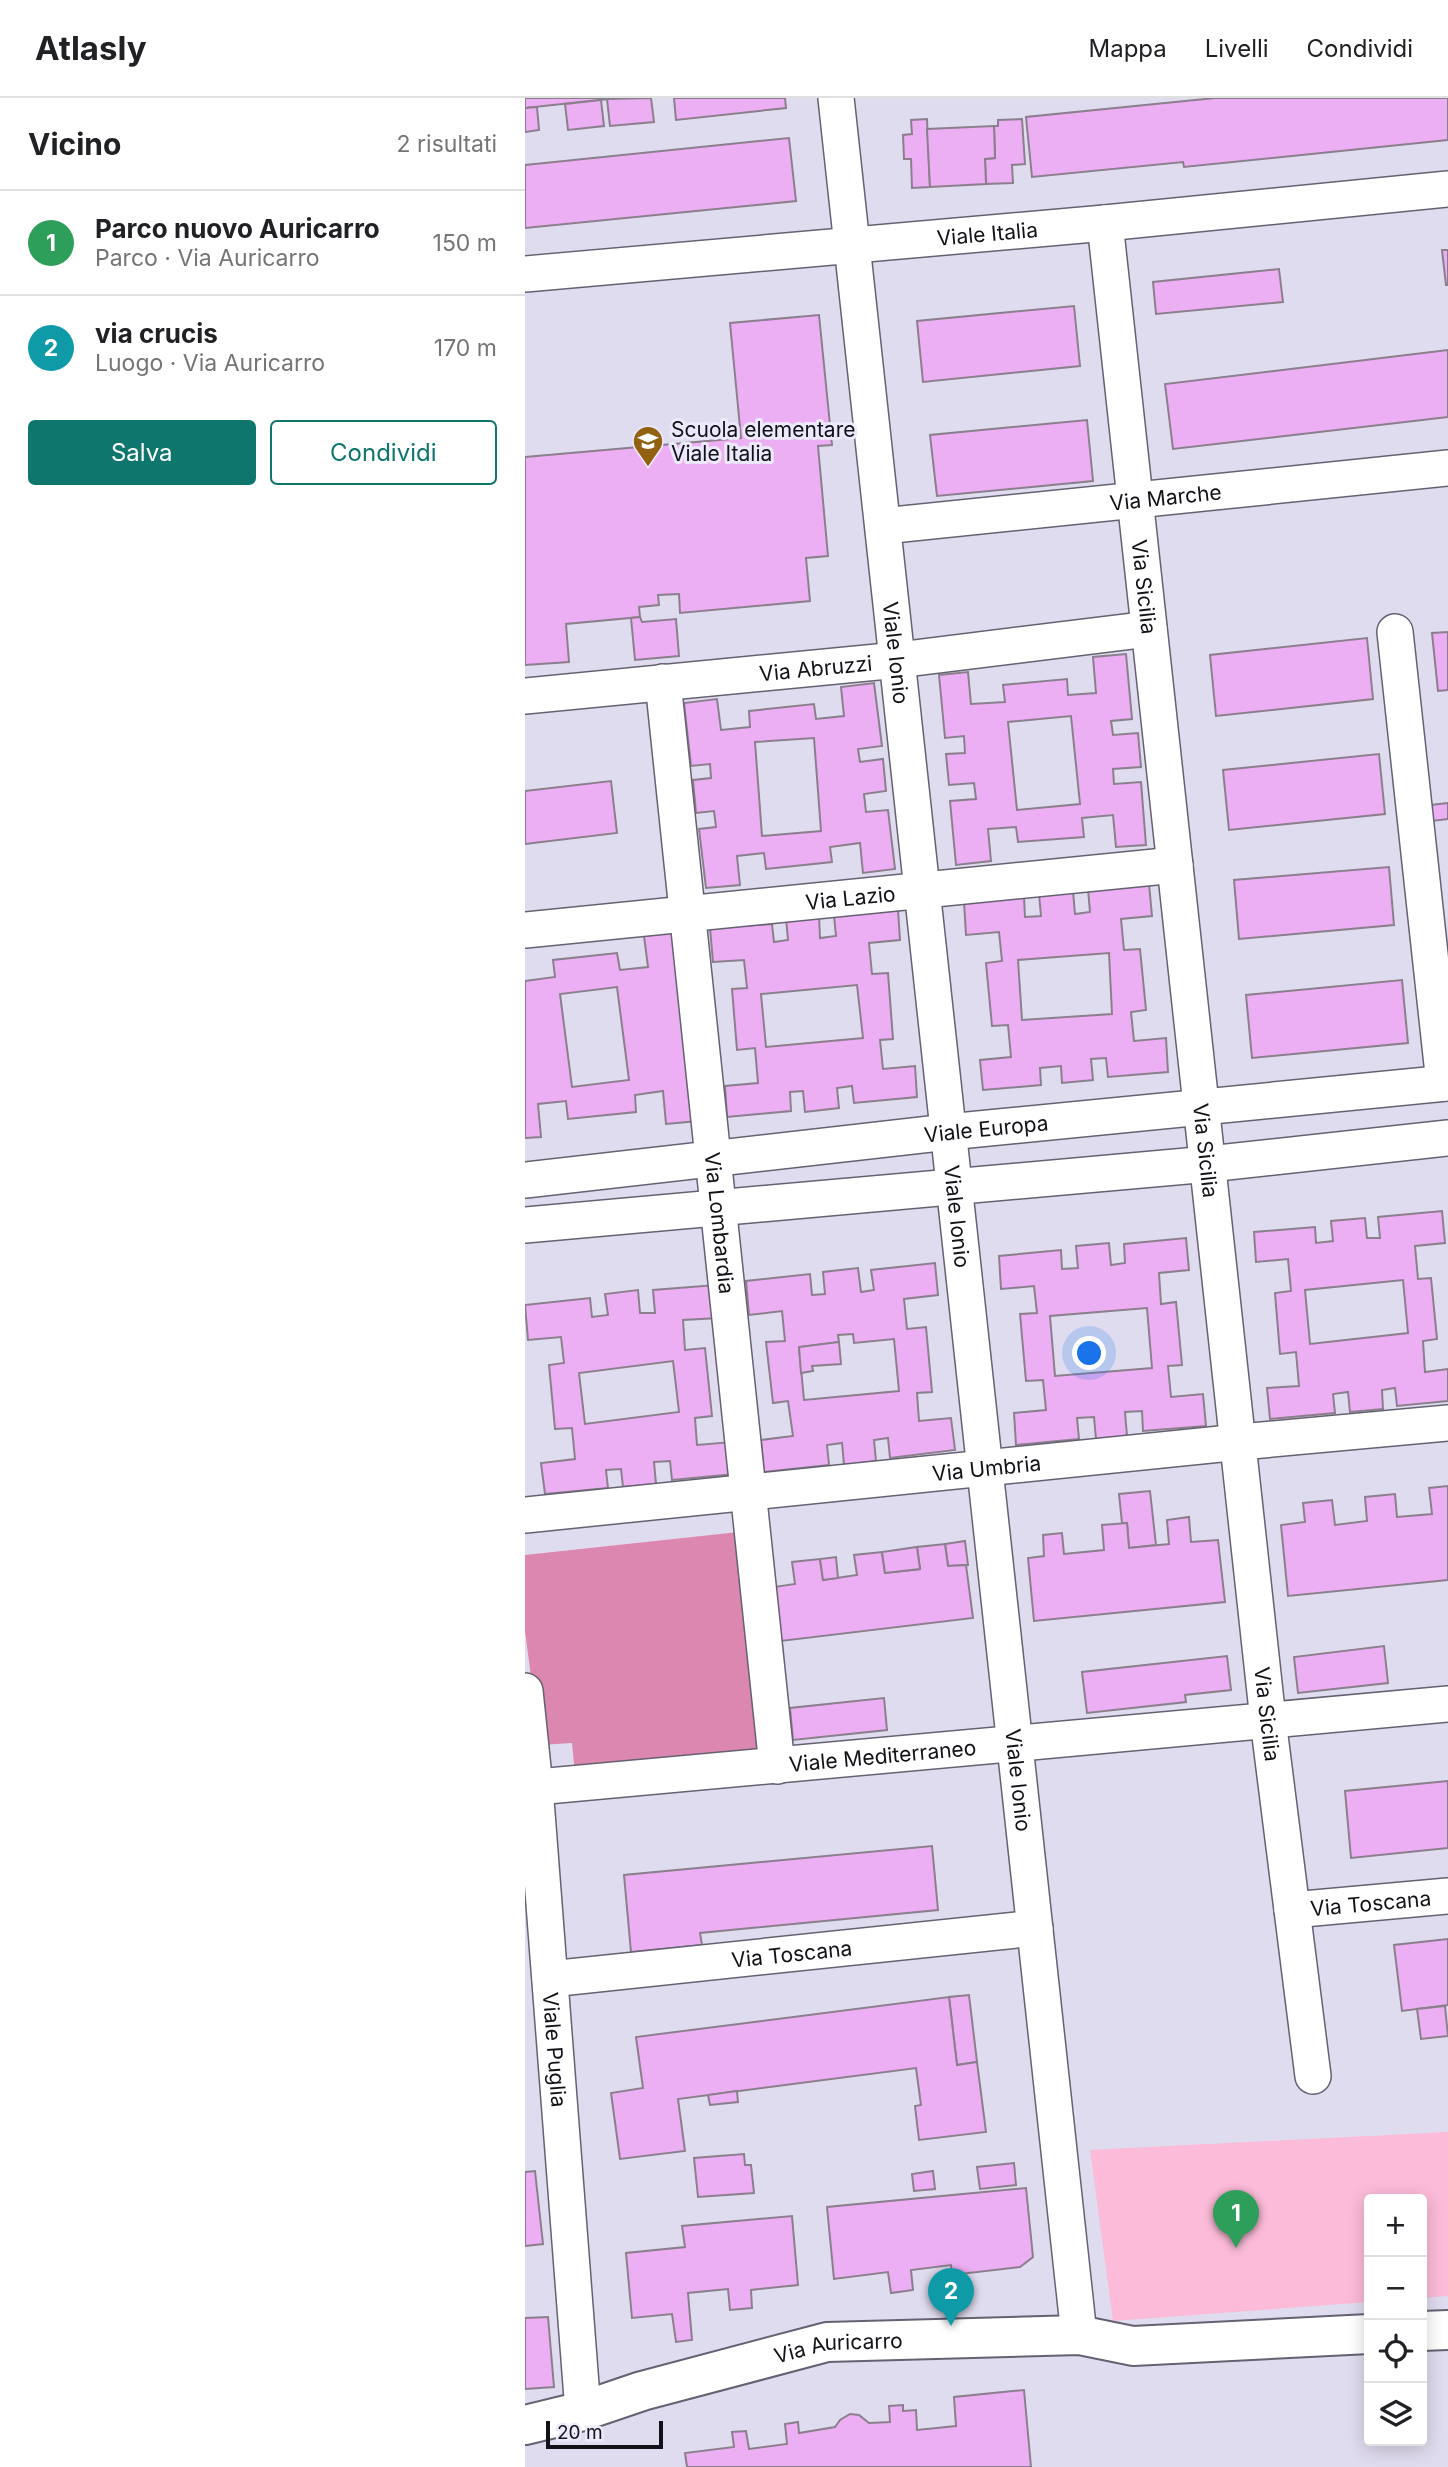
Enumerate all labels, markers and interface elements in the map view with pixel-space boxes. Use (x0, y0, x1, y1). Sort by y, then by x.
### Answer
text: Atlasly (35, 28, 147, 68)
text: Mappa (1088, 34, 1167, 63)
text: Livelli (1205, 34, 1269, 63)
text: Condividi (1307, 34, 1413, 63)
text: Vicino (28, 126, 121, 162)
text: 2 risultati (397, 130, 497, 158)
text: Parco nuovo Auricarro (95, 213, 380, 244)
street label: Viale Italia (936, 216, 1039, 250)
text: 1 (46, 229, 56, 257)
text: 150 m (433, 229, 497, 257)
text: Parco · Via Auricarro (95, 244, 320, 272)
text: via crucis (95, 318, 218, 349)
text: 2 (44, 334, 58, 362)
text: 170 m (434, 334, 497, 362)
text: Luogo · Via Auricarro (95, 349, 325, 377)
place label: Scuola elementare Viale Italia (671, 417, 855, 466)
button: Salva (28, 420, 256, 485)
button: Condividi (270, 420, 497, 485)
school or university icon: Scuola elementare Viale Italia (631, 424, 665, 468)
street label: Via Marche (1108, 479, 1223, 515)
street label: Via Sicilia (1127, 538, 1162, 635)
street label: Viale Ionio (878, 600, 914, 705)
street label: Via Abruzzi (758, 650, 873, 686)
street label: Via Lazio (804, 881, 897, 914)
street label: Via Sicilia (1188, 1102, 1224, 1199)
street label: Viale Europa (923, 1110, 1049, 1147)
street label: Via Lombardia (700, 1151, 740, 1295)
street label: Viale Ionio (940, 1164, 975, 1269)
your location (1072, 1336, 1106, 1370)
street label: Via Umbria (931, 1450, 1042, 1486)
street label: Via Sicilia (1250, 1666, 1286, 1763)
street label: Viale Ionio (1001, 1728, 1037, 1833)
street label: Viale Mediterraneo (788, 1734, 977, 1776)
street label: Via Toscana (1309, 1885, 1432, 1921)
street label: Via Toscana (730, 1935, 853, 1972)
street label: Viale Puglia (538, 1991, 572, 2108)
pin: 1 (1213, 2190, 1259, 2248)
map controls (1364, 2194, 1427, 2446)
button: + (1364, 2194, 1427, 2257)
button: − (1364, 2257, 1427, 2320)
pin: 2 (928, 2268, 974, 2326)
button: locate (1364, 2320, 1427, 2383)
street label: Via Auricarro (771, 2327, 903, 2368)
button: layers (1364, 2383, 1427, 2446)
scale bar (546, 2418, 663, 2450)
text: 20 m (557, 2421, 603, 2444)

